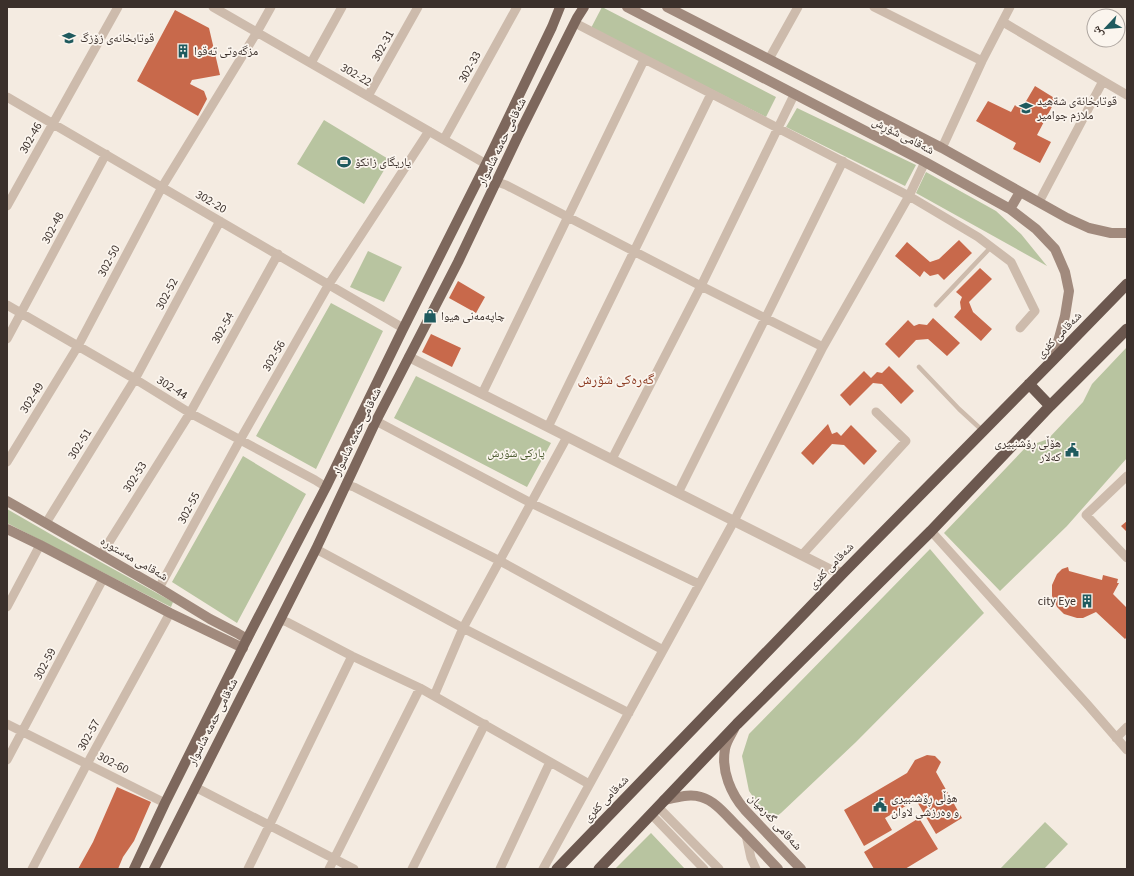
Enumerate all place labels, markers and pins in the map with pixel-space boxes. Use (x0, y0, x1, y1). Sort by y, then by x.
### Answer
school or university icon: قوتابخانه‌ی زۆزگ (61, 30, 77, 46)
place label: قوتابخانه‌ی زۆزگ (80, 30, 154, 47)
building icon: مزگه‌وتی ته‌قوا (175, 43, 191, 59)
place label: مزگه‌وتی ته‌قوا (194, 43, 258, 60)
place label: قوتابخانةى شةهيد ملازم جوامير (1036, 93, 1117, 124)
school or university icon: قوتابخانةى شةهيد ملازم جوامير (1018, 100, 1034, 116)
sports icon: یاریگای زانکۆ (336, 154, 352, 170)
place label: یاریگای زانکۆ (355, 154, 411, 171)
shop icon: چاپەمەنی هیوا (422, 308, 438, 324)
place label: چاپەمەنی هیوا (441, 308, 505, 325)
place label: هۆڵی ڕۆشنبیری کەلار (994, 435, 1061, 466)
public building icon: هۆڵی ڕۆشنبیری کەلار (1064, 442, 1080, 458)
place label: city Eye (1038, 593, 1076, 610)
building icon: city Eye (1079, 593, 1095, 609)
place label: هۆڵی ڕۆشنبیری و وەرزشی لاوان (891, 790, 959, 821)
public building icon: هۆڵی ڕۆشنبیری و وەرزشی لاوان (872, 797, 888, 813)

